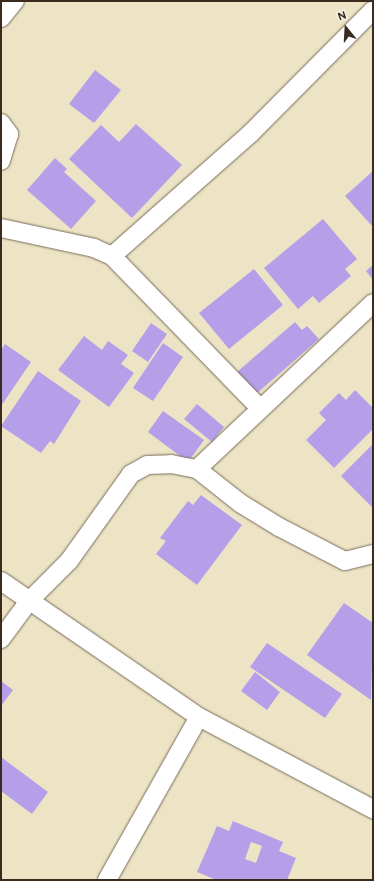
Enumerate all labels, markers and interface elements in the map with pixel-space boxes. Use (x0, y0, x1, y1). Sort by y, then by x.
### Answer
north arrow (326, 8, 366, 48)
text: N (336, 9, 348, 24)

